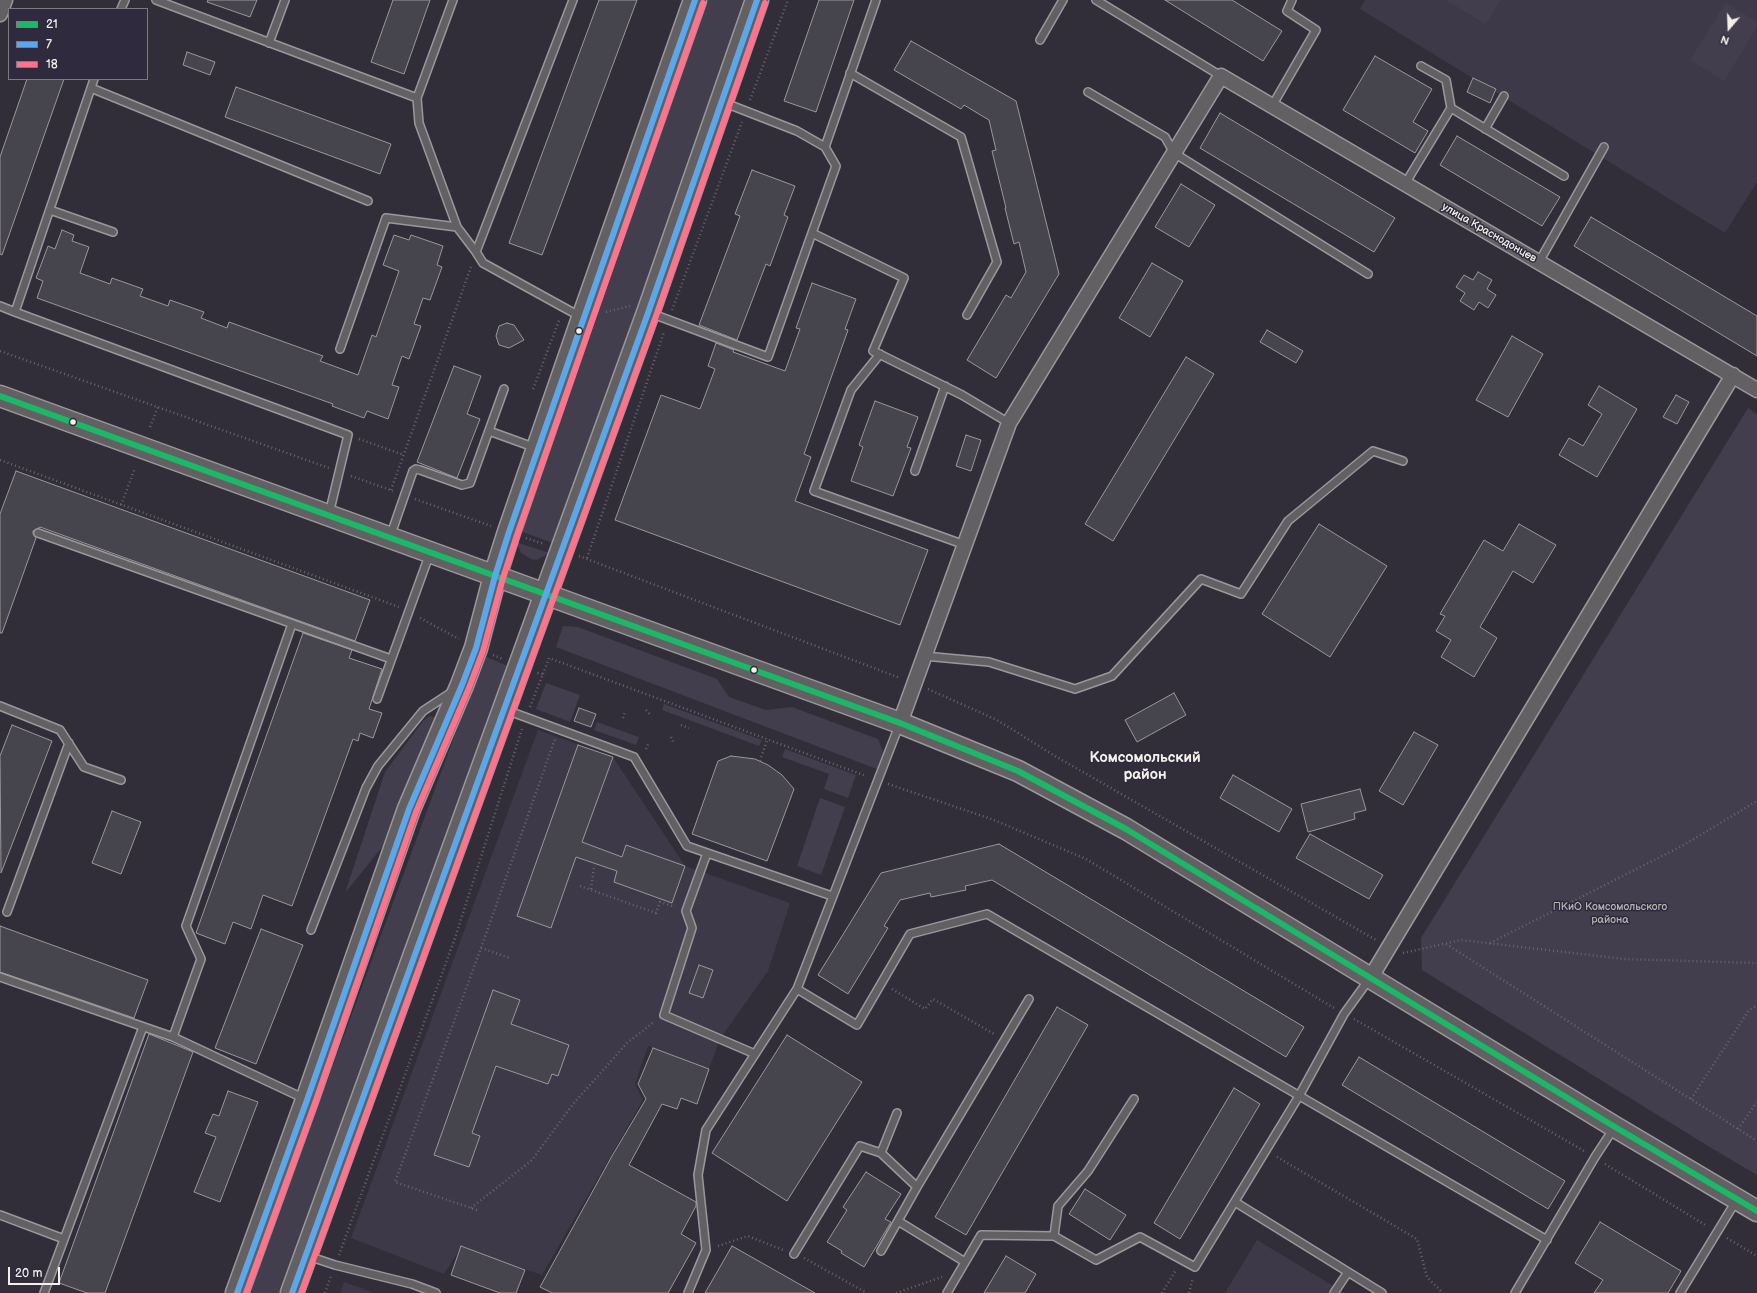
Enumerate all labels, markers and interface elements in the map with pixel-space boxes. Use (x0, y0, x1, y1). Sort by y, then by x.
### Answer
legend (8, 8, 148, 80)
north arrow (1709, 8, 1749, 48)
text: 21 (46, 17, 58, 32)
text: N (1719, 32, 1731, 47)
text: 7 (46, 37, 52, 52)
text: 18 (46, 57, 58, 72)
street label: улица Краснодонцев (1439, 200, 1539, 266)
unlabelled marker (574, 326, 584, 336)
unlabelled marker (68, 417, 78, 427)
unlabelled marker (749, 665, 759, 675)
district label: Комсомольский район (1089, 749, 1201, 784)
park label: ПКиО Комсомольского района (1553, 900, 1667, 926)
scale bar (10, 1259, 62, 1285)
text: 20 m (15, 1266, 42, 1281)

